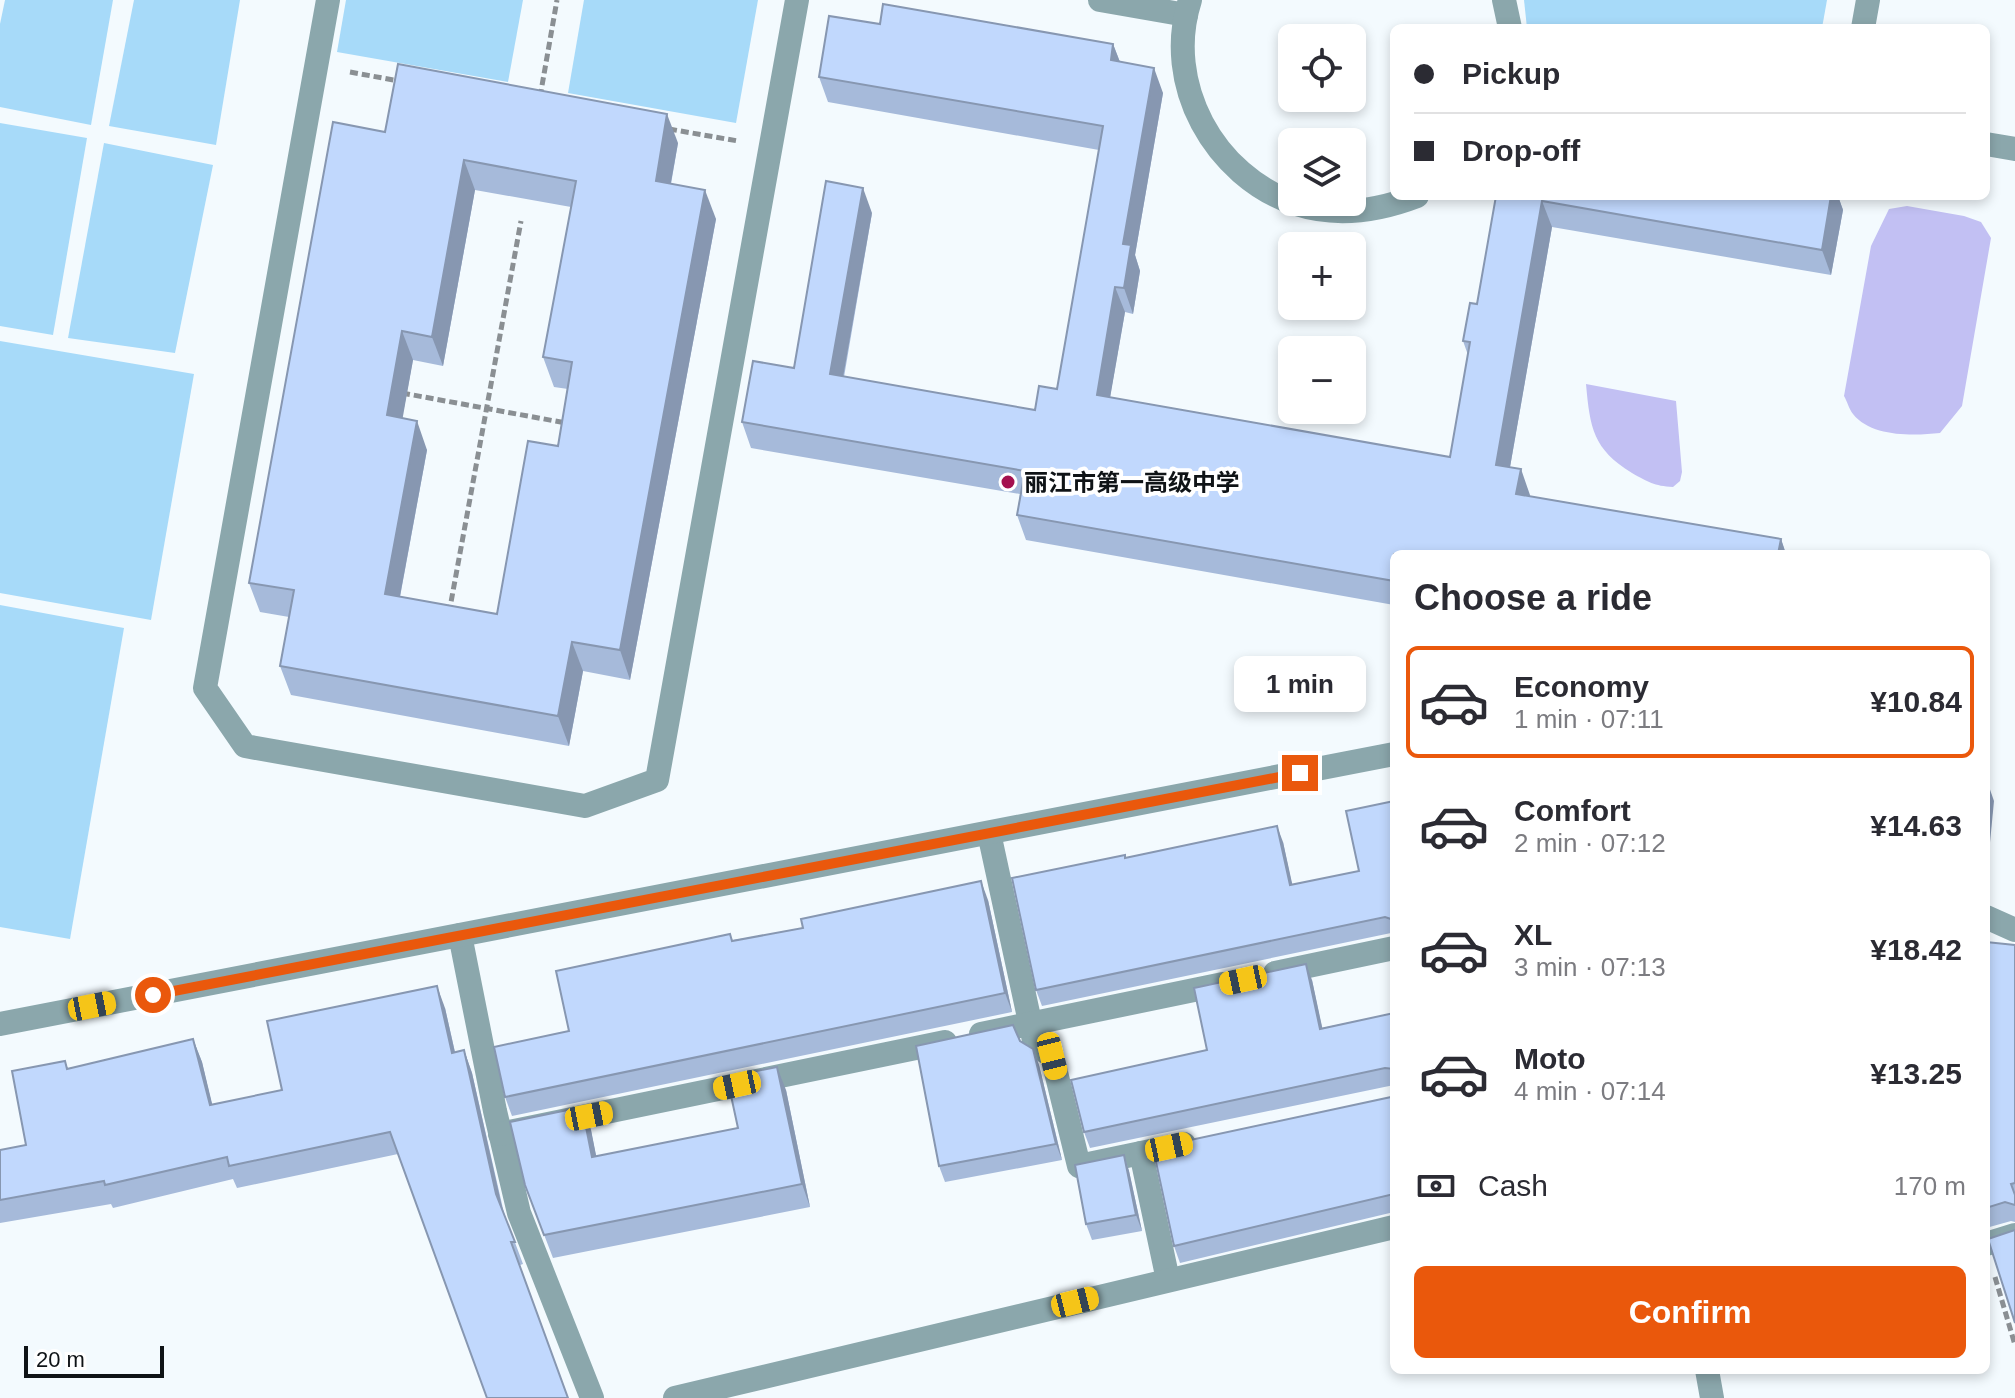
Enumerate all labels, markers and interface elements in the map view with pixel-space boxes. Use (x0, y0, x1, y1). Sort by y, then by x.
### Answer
map controls (1278, 24, 1366, 424)
button: locate (1278, 24, 1366, 112)
text: Pickup (1462, 57, 1560, 90)
button: layers (1278, 128, 1366, 216)
text: Drop-off (1462, 134, 1580, 167)
button: + (1278, 232, 1366, 320)
button: − (1278, 336, 1366, 424)
place label: 丽江市第一高级中学 (1024, 469, 1240, 496)
marker: 丽江市第一高级中学 (999, 473, 1017, 491)
text: Choose a ride (1414, 577, 1652, 618)
callout: 1 min (1234, 657, 1366, 713)
icon: car (1418, 666, 1490, 738)
text: 1 min (1266, 669, 1334, 699)
text: Economy (1514, 670, 1649, 703)
text: ¥10.84 (1870, 685, 1962, 718)
text: 1 min · 07:11 (1514, 704, 1664, 734)
route end (1282, 755, 1318, 791)
icon: car (1418, 790, 1490, 862)
text: Comfort (1514, 794, 1631, 827)
text: ¥14.63 (1870, 809, 1962, 842)
text: 2 min · 07:12 (1514, 828, 1666, 858)
icon: car (1418, 914, 1490, 986)
text: XL (1514, 918, 1552, 951)
text: ¥18.42 (1870, 933, 1962, 966)
text: 3 min · 07:13 (1514, 952, 1666, 982)
car (1217, 963, 1269, 997)
route start (135, 977, 171, 1013)
car (66, 990, 118, 1022)
car (1035, 1030, 1069, 1082)
icon: car (1418, 1038, 1490, 1110)
text: Moto (1514, 1042, 1586, 1075)
text: ¥13.25 (1870, 1057, 1962, 1090)
car (711, 1068, 763, 1102)
text: 4 min · 07:14 (1514, 1076, 1666, 1106)
car (563, 1100, 615, 1132)
car (1143, 1130, 1195, 1164)
icon: cash (1414, 1164, 1458, 1208)
text: Cash (1478, 1169, 1548, 1202)
text: 170 m (1894, 1171, 1966, 1201)
button: Confirm (1414, 1266, 1966, 1358)
car (1049, 1285, 1101, 1319)
scale bar (24, 1342, 164, 1378)
text: 20 m (36, 1347, 85, 1372)

